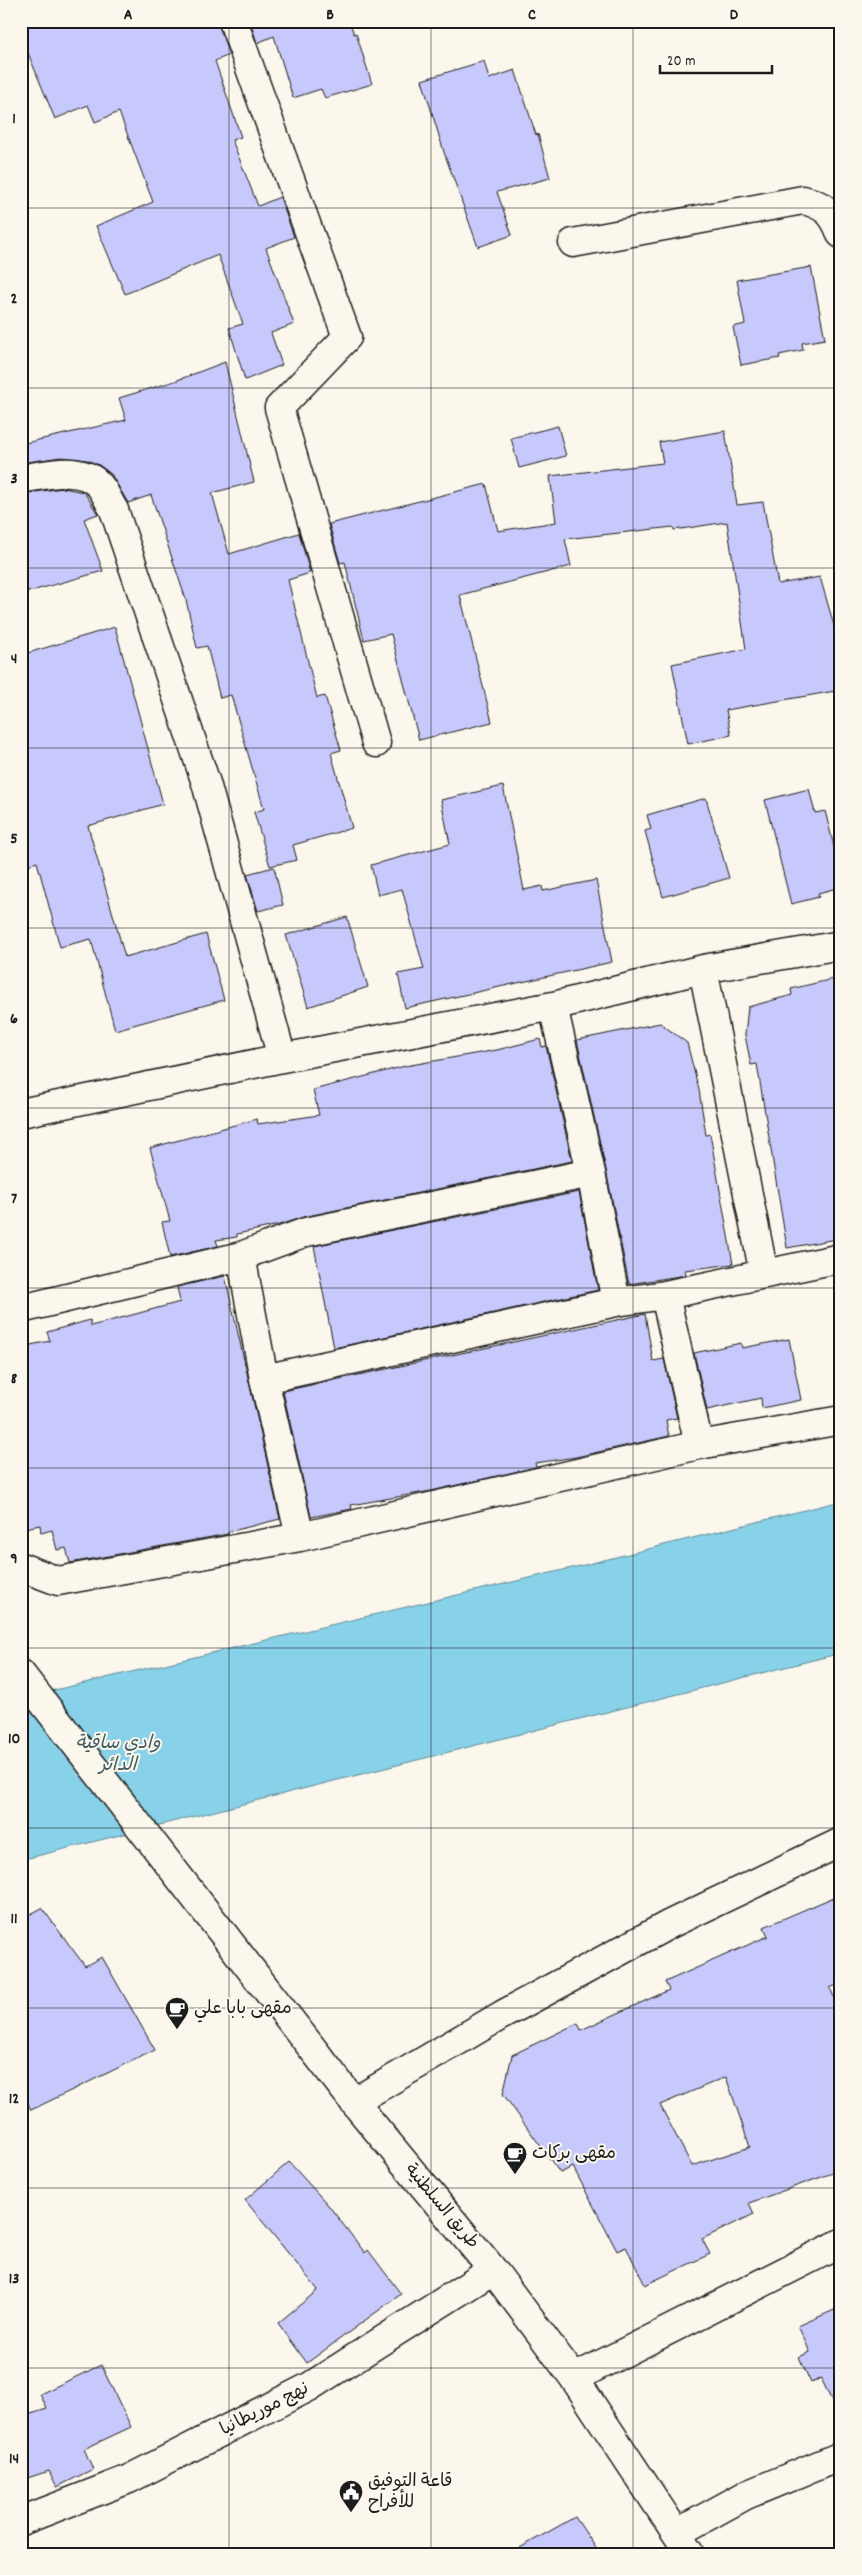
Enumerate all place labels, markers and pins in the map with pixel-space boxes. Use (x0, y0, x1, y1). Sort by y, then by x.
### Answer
cafe icon: مقهى بابا علي (164, 1996, 190, 2030)
place label: مقهى بابا علي (194, 1997, 292, 2023)
cafe icon: مقهى بركات (502, 2141, 528, 2175)
place label: مقهى بركات (532, 2142, 616, 2167)
place label: قاعة التوفيق للأفراح (368, 2470, 452, 2516)
public building icon: قاعة التوفيق للأفراح (338, 2479, 364, 2513)

